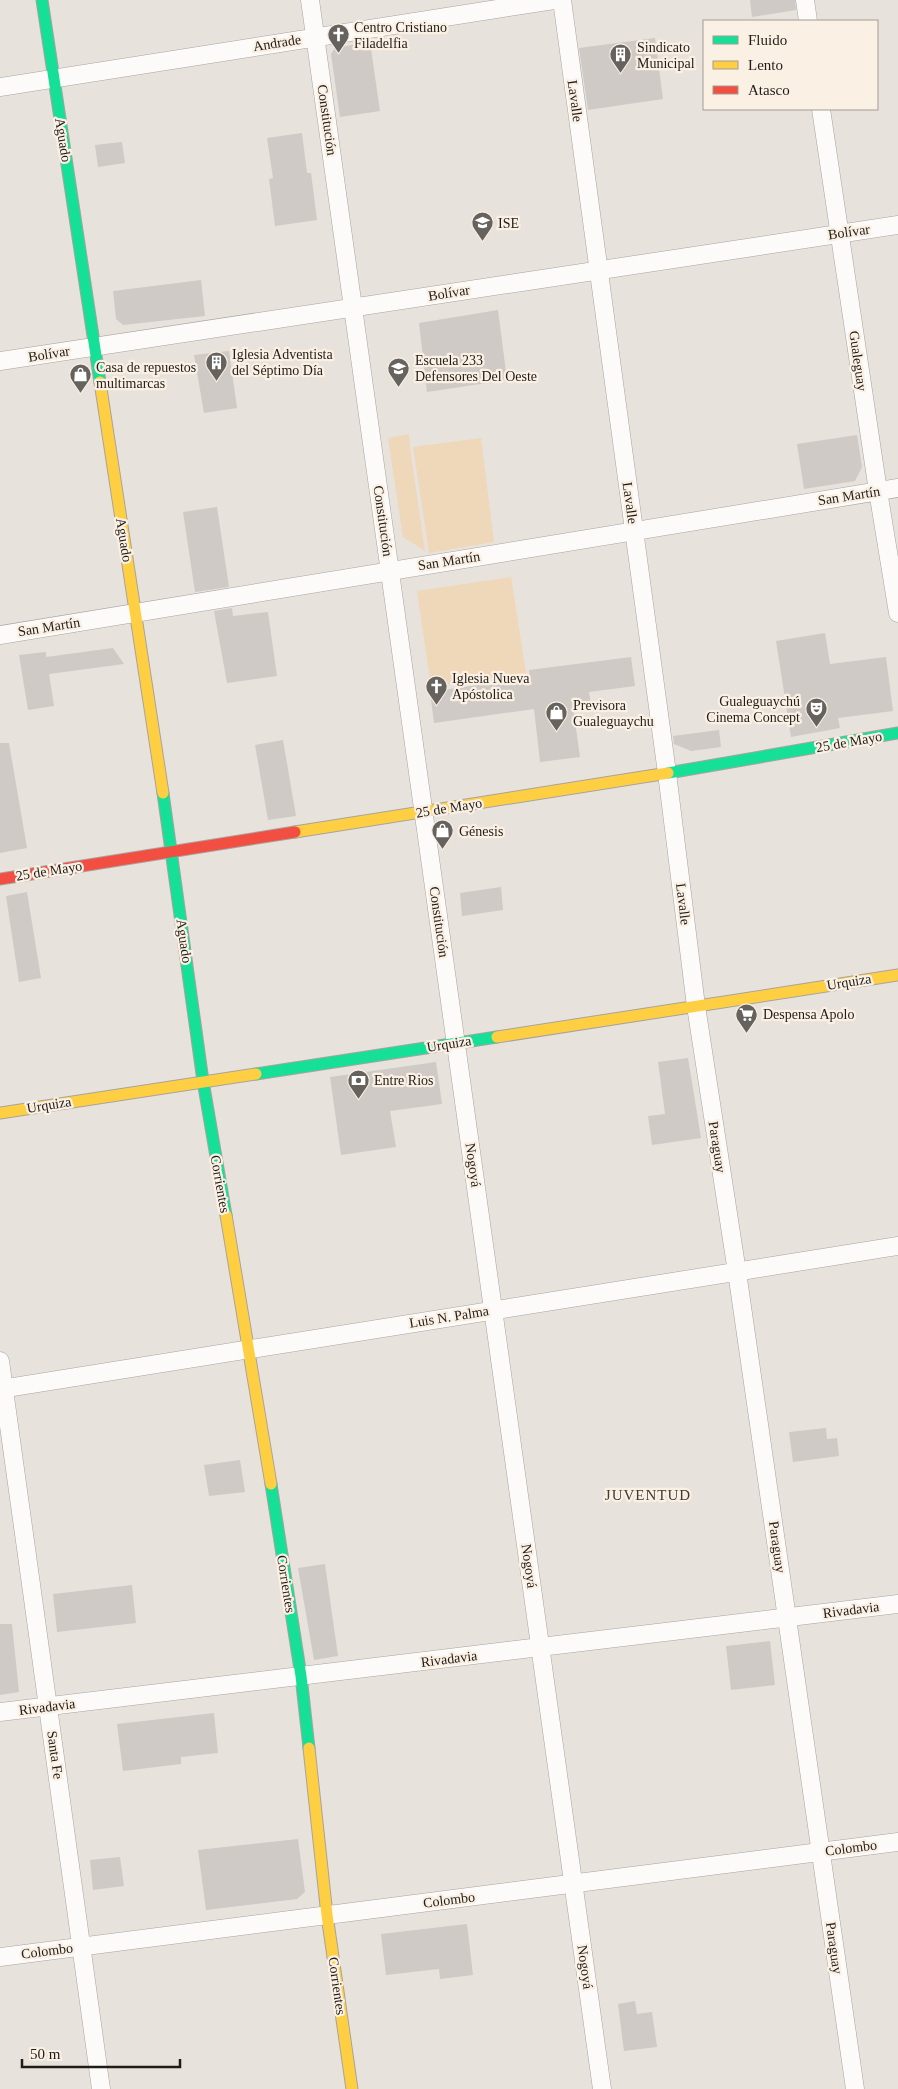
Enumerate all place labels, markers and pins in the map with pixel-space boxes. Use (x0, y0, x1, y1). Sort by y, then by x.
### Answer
place label: Centro Cristiano Filadelfia (354, 20, 447, 51)
church icon: Centro Cristiano Filadelfia (326, 23, 350, 54)
place label: Sindicato Municipal (637, 40, 695, 71)
building icon: Sindicato Municipal (609, 43, 633, 74)
school or university icon: ISE (470, 211, 494, 242)
place label: ISE (498, 216, 519, 231)
place label: Iglesia Adventista del Séptimo Día (232, 347, 333, 378)
building icon: Iglesia Adventista del Séptimo Día (204, 350, 228, 381)
place label: Escuela 233 Defensores Del Oeste (415, 353, 537, 384)
school or university icon: Escuela 233 Defensores Del Oeste (387, 356, 411, 387)
place label: Casa de repuestos multimarcas (96, 360, 196, 391)
shop icon: Casa de repuestos multimarcas (68, 363, 92, 394)
place label: Iglesia Nueva Apóstolica (452, 671, 530, 702)
church icon: Iglesia Nueva Apóstolica (424, 674, 448, 705)
place label: Gualeguaychú Cinema Concept (706, 694, 800, 725)
theatre icon: Gualeguaychú Cinema Concept (804, 697, 828, 728)
place label: Previsora Gualeguaychu (573, 698, 654, 729)
shop icon: Previsora Gualeguaychu (545, 701, 569, 732)
shop icon: Génesis (431, 819, 455, 850)
place label: Génesis (459, 824, 503, 839)
supermarket icon: Despensa Apolo (735, 1002, 759, 1033)
place label: Despensa Apolo (763, 1007, 854, 1022)
bank icon: Entre Rios (346, 1068, 370, 1099)
place label: Entre Rios (374, 1073, 434, 1088)

